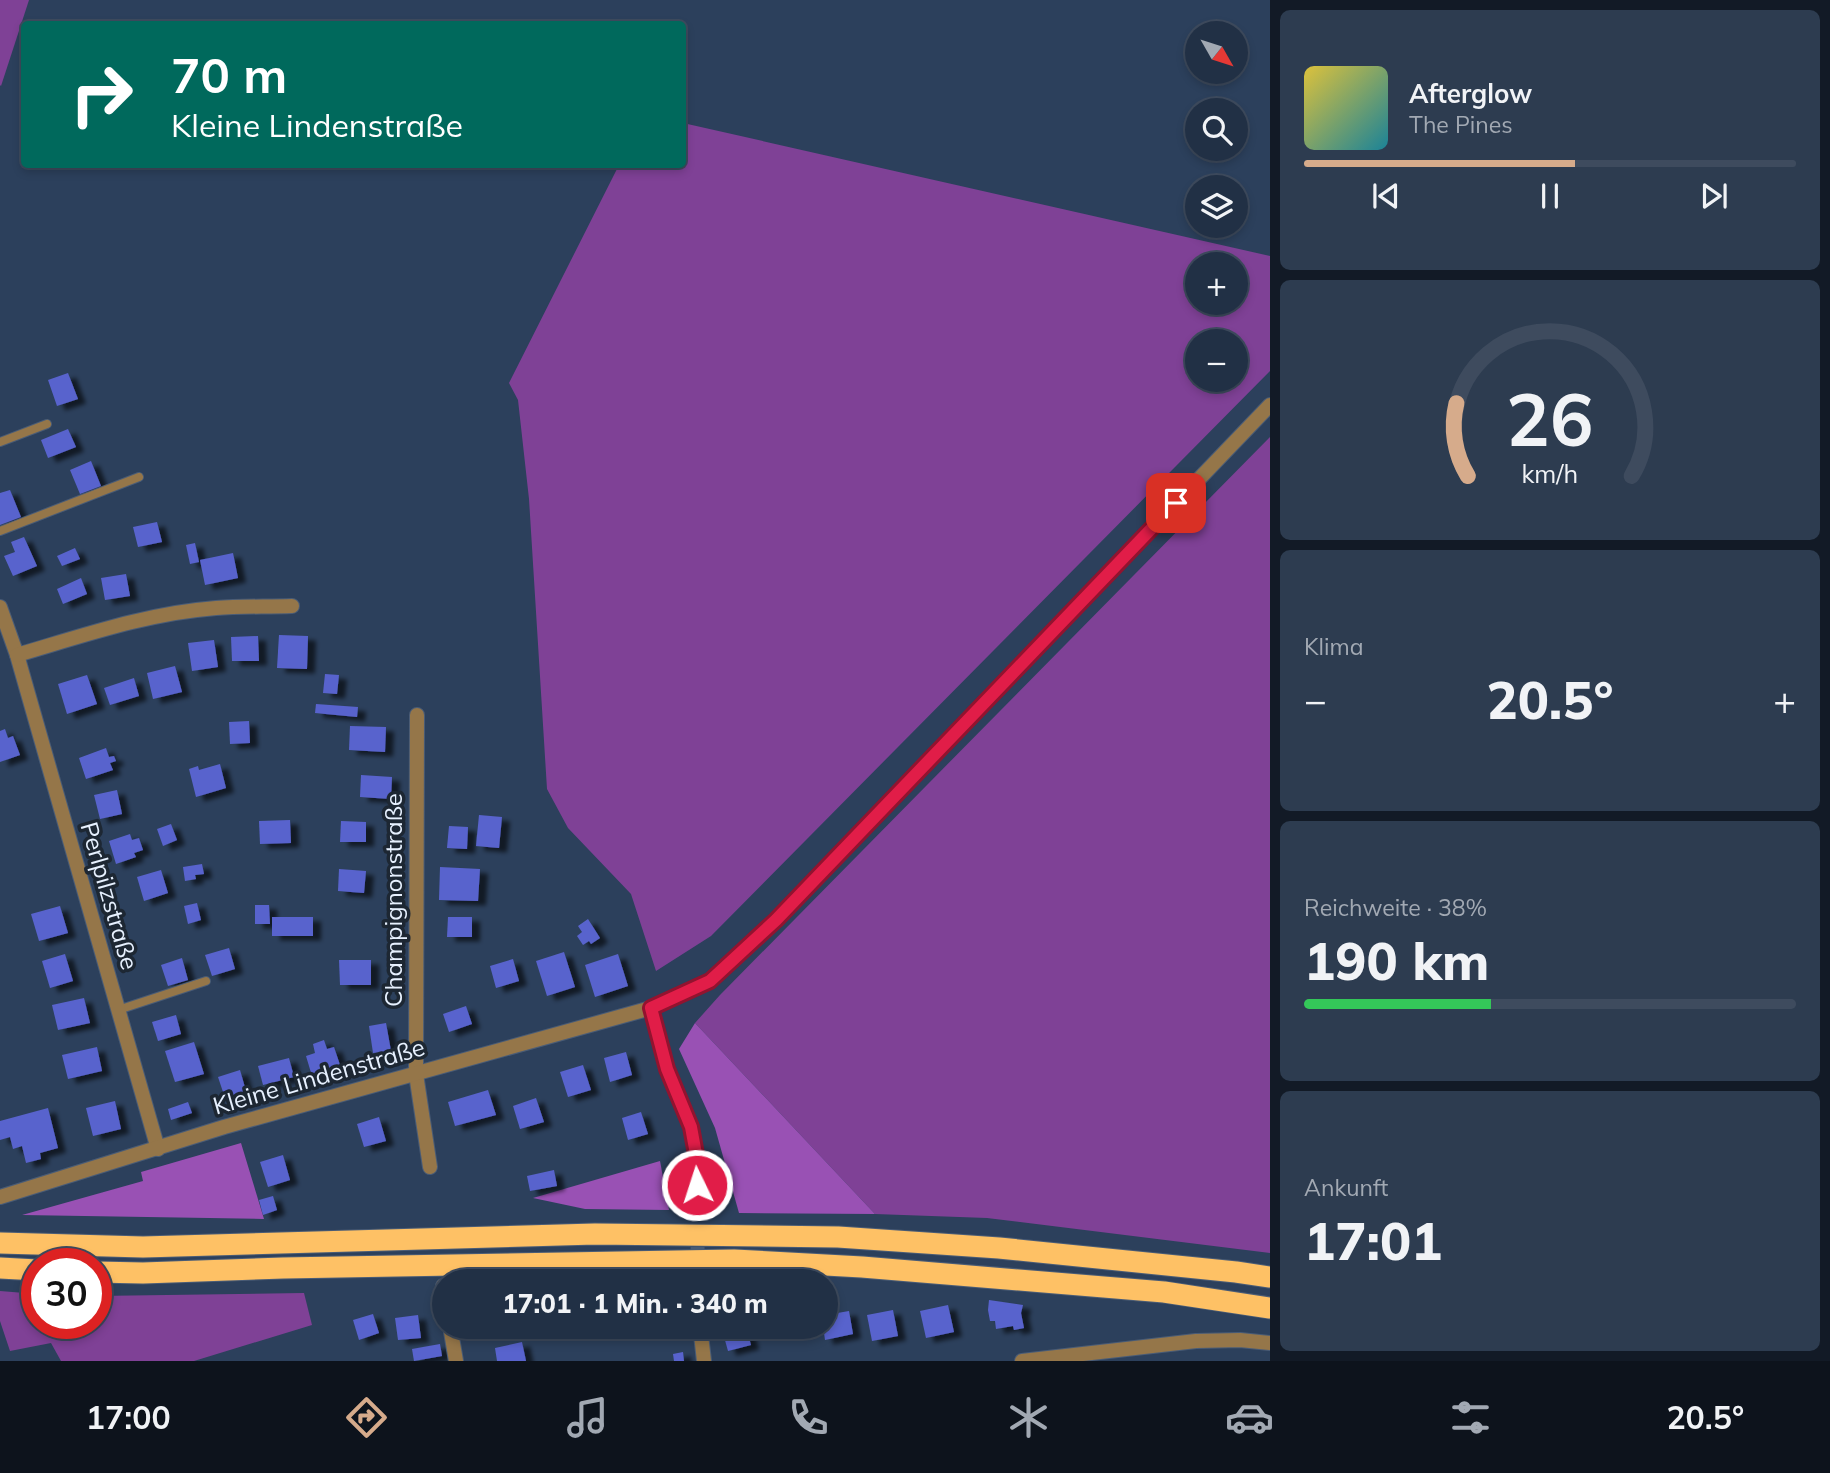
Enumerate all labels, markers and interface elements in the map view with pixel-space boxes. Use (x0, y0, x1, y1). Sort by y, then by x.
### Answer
north arrow (1185, 21, 1248, 84)
map controls (1185, 21, 1248, 392)
text: 70 m (171, 44, 287, 105)
icon: right (56, 49, 147, 140)
text: Afterglow (1409, 77, 1532, 110)
button: search (1185, 98, 1248, 161)
text: Kleine Lindenstraße (171, 105, 463, 145)
text: The Pines (1409, 110, 1513, 139)
button: layers (1185, 175, 1248, 238)
icon: previous (1367, 177, 1405, 215)
icon: pause (1531, 177, 1569, 215)
icon: next (1695, 177, 1733, 215)
button: + (1185, 252, 1248, 315)
button: − (1185, 329, 1248, 392)
text: 26 (1506, 374, 1594, 465)
text: km/h (1522, 458, 1578, 489)
pin (1146, 473, 1206, 533)
icon: arrive (1157, 484, 1195, 522)
text: Klima (1304, 632, 1364, 661)
text: 20.5° (1486, 667, 1614, 732)
text: − (1304, 676, 1327, 724)
text: + (1773, 676, 1796, 724)
street label: Champignonstraße (378, 793, 408, 1007)
street label: Perlpilzstraße (75, 818, 145, 973)
text: Reichweite · 38% (1304, 893, 1487, 922)
text: 190 km (1304, 928, 1489, 993)
street label: Kleine Lindenstraße (209, 1031, 428, 1121)
position arrow (660, 1148, 734, 1222)
text: Ankunft (1304, 1173, 1388, 1202)
text: 17:01 (1304, 1208, 1442, 1273)
speed limit sign: 30 (21, 1248, 112, 1339)
text: 17:01 · 1 Min. · 340 m (502, 1287, 768, 1320)
icon: directions (342, 1393, 391, 1442)
icon: music (563, 1393, 612, 1442)
icon: phone (784, 1393, 833, 1442)
icon: climate (1004, 1393, 1053, 1442)
icon: car (1225, 1393, 1274, 1442)
icon: filters (1446, 1393, 1495, 1442)
text: 17:00 (86, 1397, 171, 1437)
text: 20.5° (1666, 1397, 1744, 1437)

